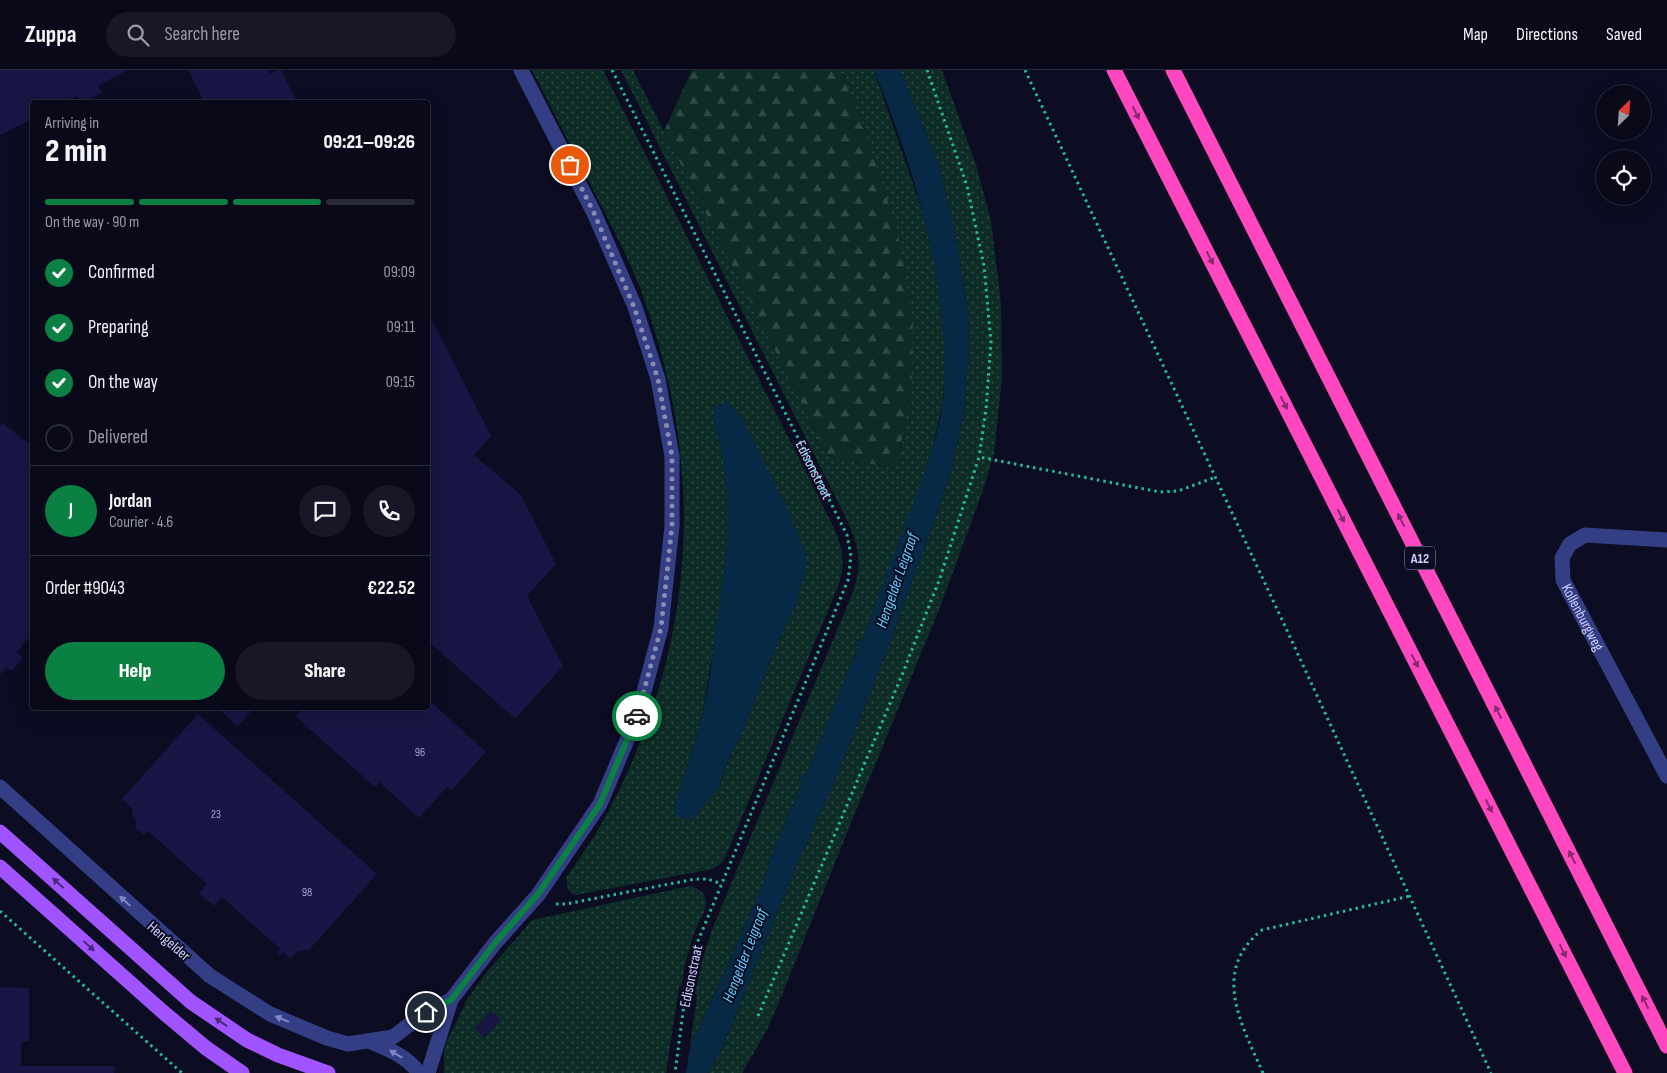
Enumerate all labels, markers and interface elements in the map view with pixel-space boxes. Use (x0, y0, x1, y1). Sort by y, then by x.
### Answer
search box (106, 12, 456, 57)
text: Zuppa (25, 20, 76, 49)
icon: search (124, 21, 152, 49)
text: Search here (164, 23, 240, 46)
text: Map (1463, 24, 1488, 45)
text: Directions (1516, 24, 1578, 45)
text: Saved (1606, 24, 1642, 45)
north arrow (1596, 85, 1651, 140)
map controls (1596, 85, 1651, 205)
one-way arrow (1132, 106, 1140, 121)
text: Arriving in (45, 114, 99, 133)
text: 09:21–09:26 (323, 131, 415, 154)
text: 2 min (45, 132, 107, 171)
pin (549, 144, 591, 186)
button: locate (1596, 150, 1651, 205)
icon: bag (556, 151, 584, 179)
text: On the way · 90 m (45, 213, 139, 232)
one-way arrow (1206, 251, 1214, 265)
icon: check (45, 259, 73, 287)
text: Confirmed (88, 261, 155, 284)
text: 09:09 (384, 263, 415, 282)
icon: check (45, 314, 73, 342)
text: Preparing (88, 316, 149, 339)
text: 09:11 (387, 318, 415, 337)
icon: check (45, 369, 73, 397)
text: On the way (88, 371, 158, 394)
text: 09:15 (386, 373, 415, 392)
one-way arrow (1280, 396, 1288, 410)
text: Delivered (88, 426, 148, 449)
street label: Edisonstraat (791, 437, 837, 503)
button: chat (299, 485, 351, 537)
button: phone (363, 485, 415, 537)
text: Jordan (109, 490, 152, 513)
text: J (69, 499, 73, 522)
one-way arrow (1337, 509, 1346, 524)
text: Courier · 4.6 (109, 513, 173, 532)
one-way arrow (1397, 513, 1405, 528)
water label: Hengelder Leigraaf (872, 529, 923, 631)
road number: A12 (1405, 546, 1435, 569)
text: Order #9043 (45, 577, 125, 600)
text: €22.52 (367, 577, 415, 600)
street label: Kollenburgweg (1557, 581, 1608, 654)
button: Help (45, 642, 225, 700)
button: Share (235, 642, 415, 700)
one-way arrow (1411, 654, 1419, 668)
courier (612, 691, 662, 741)
icon: car (623, 702, 651, 730)
one-way arrow (1494, 705, 1502, 719)
house number: 96 (415, 745, 425, 760)
one-way arrow (1485, 799, 1493, 813)
house number: 23 (211, 807, 221, 822)
one-way arrow (1568, 850, 1576, 864)
one-way arrow (52, 877, 64, 889)
house number: 98 (302, 885, 312, 900)
one-way arrow (120, 895, 132, 907)
water label: Hengelder Leigraaf (719, 904, 773, 1005)
street label: Hengelder (143, 917, 195, 966)
one-way arrow (82, 940, 94, 952)
street label: Edisonstraat (676, 943, 707, 1009)
one-way arrow (1559, 944, 1567, 958)
pin (405, 991, 447, 1033)
one-way arrow (1641, 995, 1649, 1009)
icon: home (412, 998, 440, 1026)
one-way arrow (275, 1015, 289, 1023)
one-way arrow (214, 1017, 228, 1027)
one-way arrow (390, 1049, 403, 1058)

